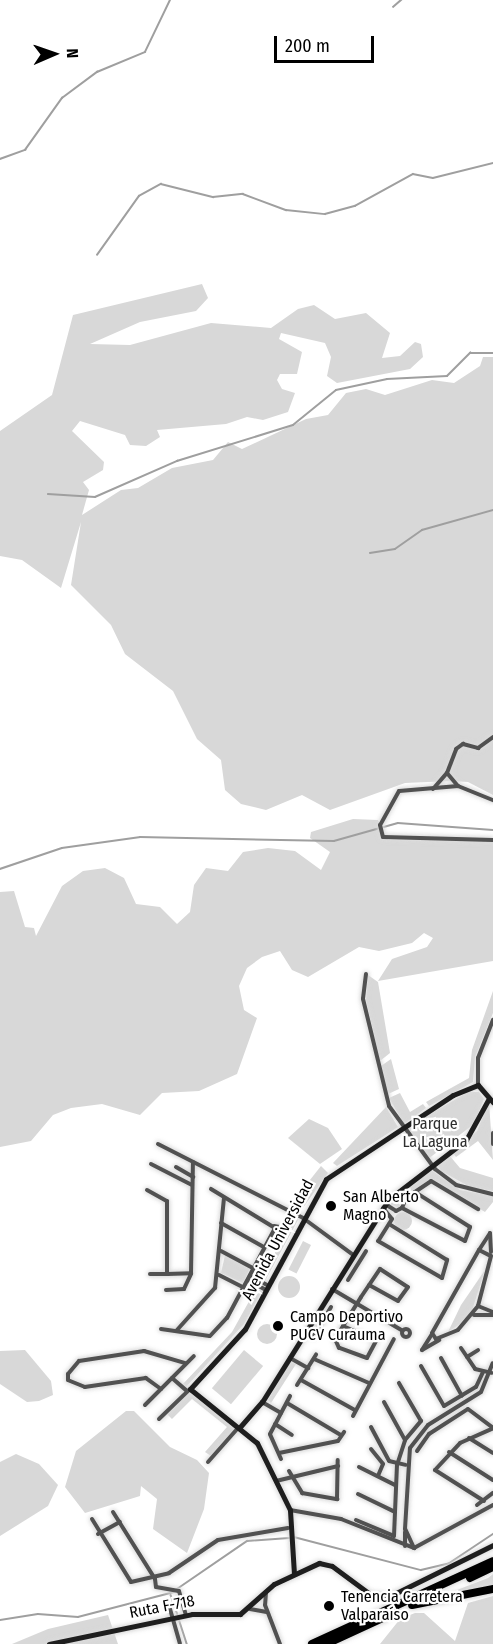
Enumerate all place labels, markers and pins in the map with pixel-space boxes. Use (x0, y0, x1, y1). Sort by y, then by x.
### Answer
place label: San Alberto Magno (343, 1187, 419, 1225)
marker: San Alberto Magno (324, 1199, 338, 1213)
place label: Campo Deportivo PUCV Curauma (290, 1307, 403, 1345)
marker: Campo Deportivo PUCV Curauma (271, 1319, 285, 1333)
place label: Tenencia Carretera Valparaíso (341, 1587, 463, 1625)
marker: Tenencia Carretera Valparaíso (322, 1599, 336, 1613)

